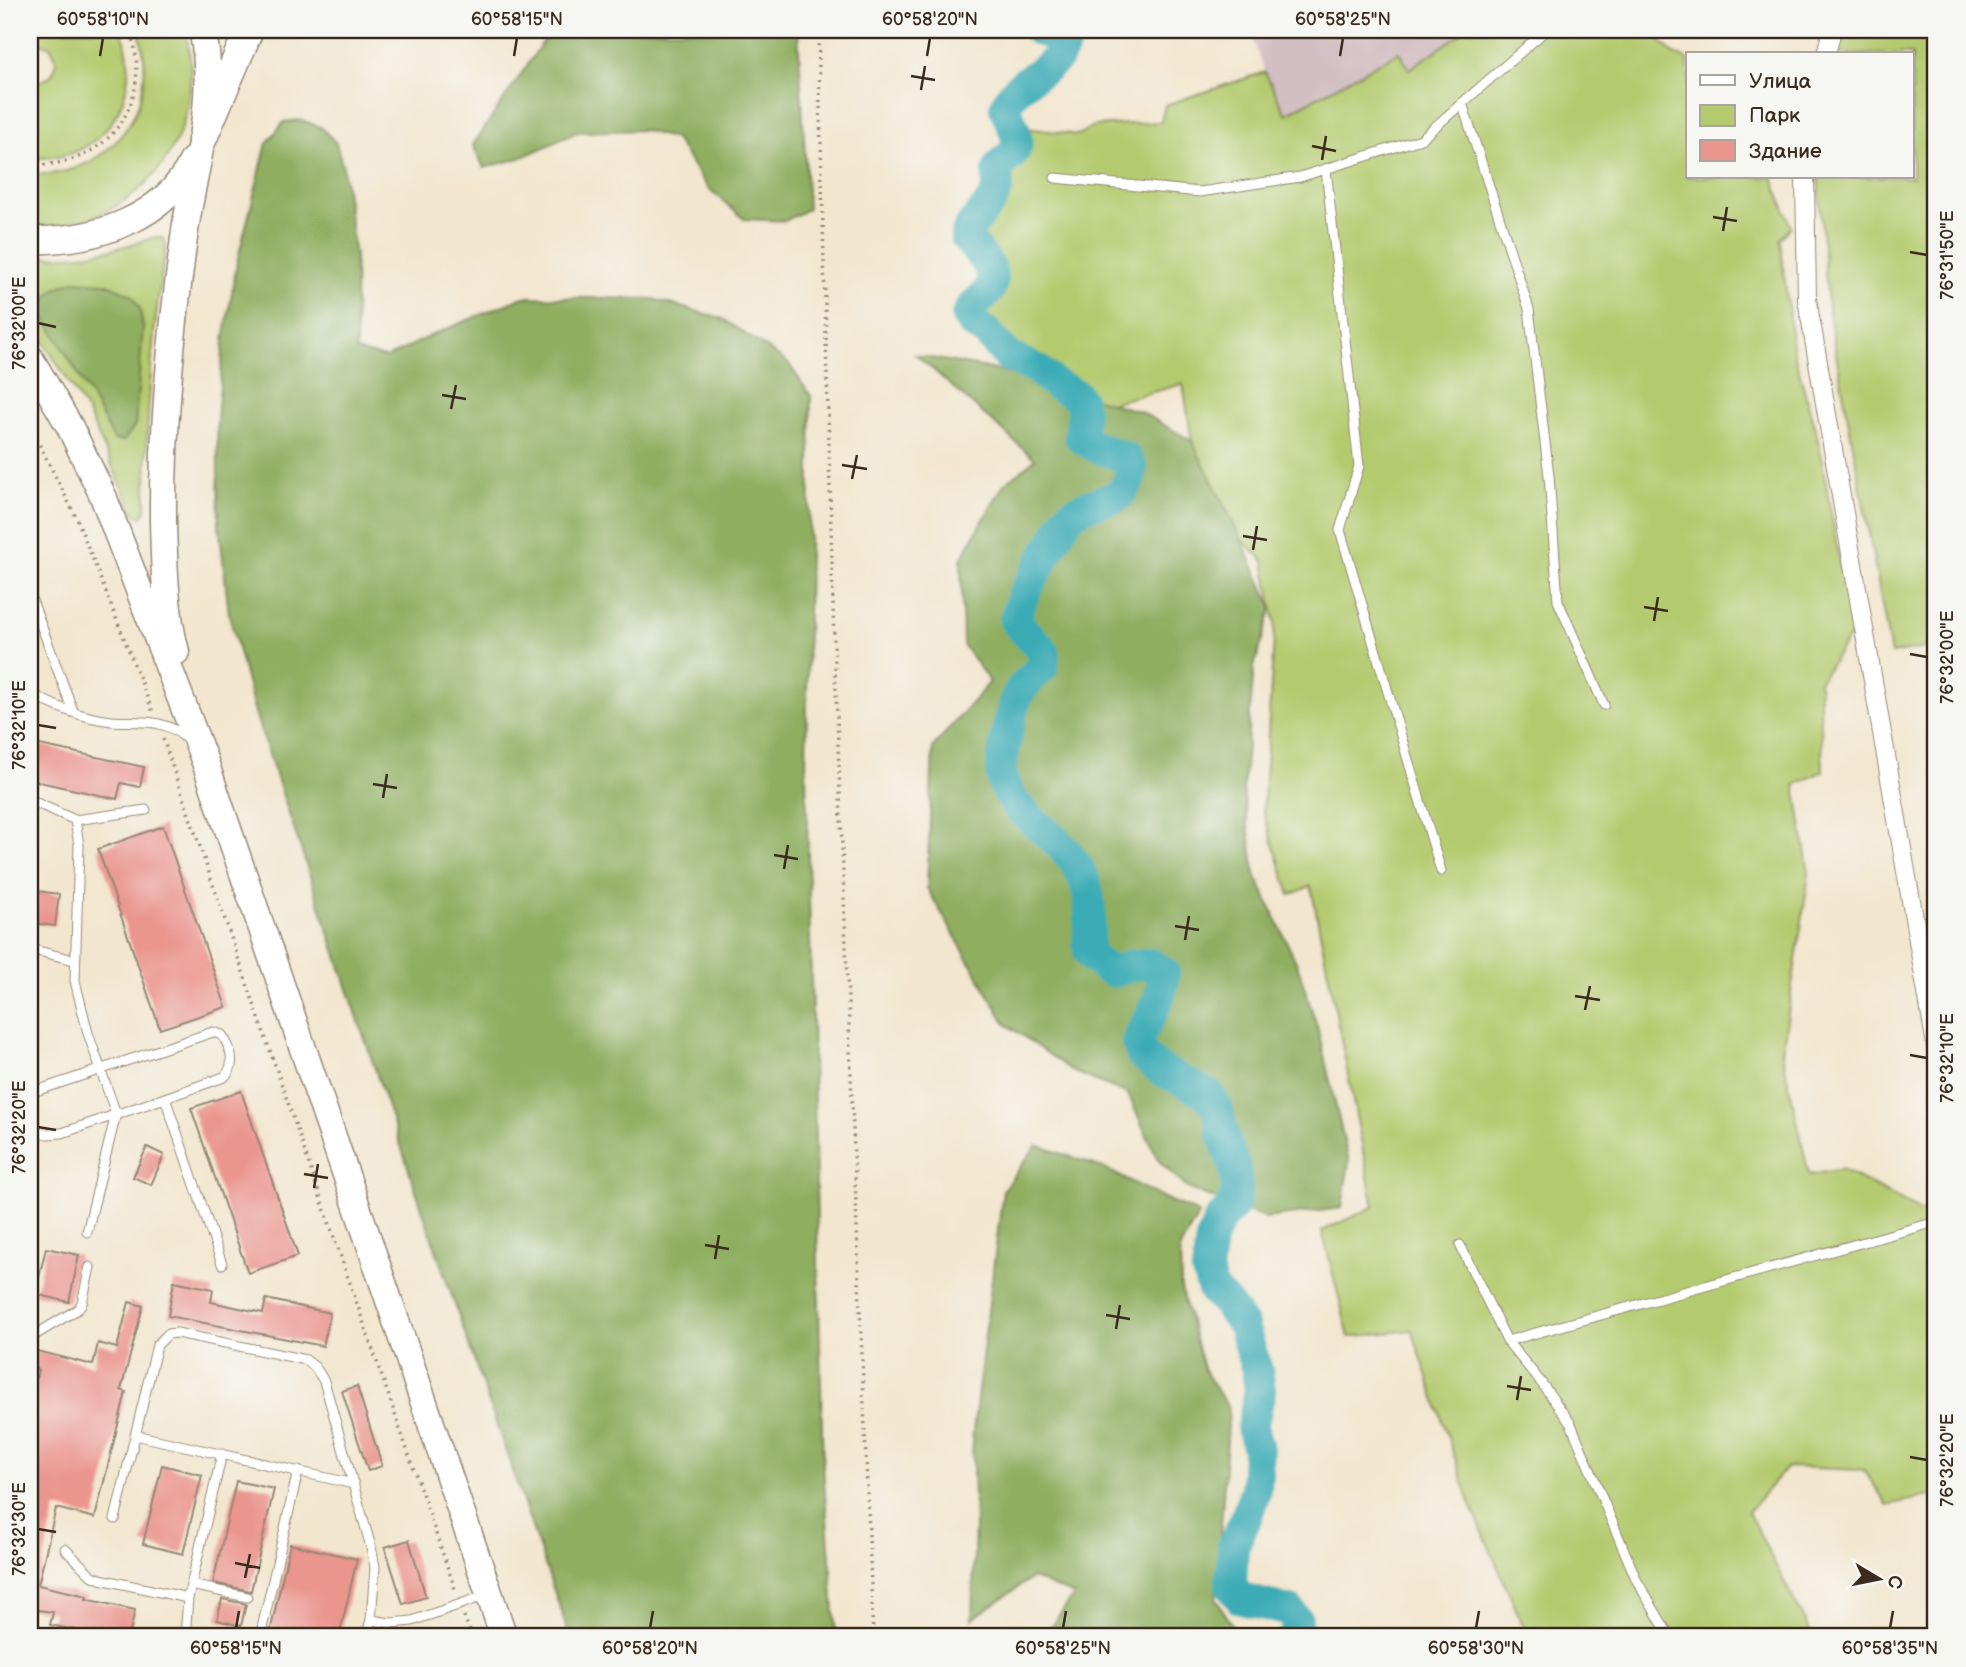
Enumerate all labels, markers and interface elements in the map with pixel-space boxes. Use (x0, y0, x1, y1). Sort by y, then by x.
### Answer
text: 60°58'10"N (57, 9, 149, 30)
text: 60°58'15"N (471, 9, 563, 30)
text: 60°58'20"N (882, 9, 978, 30)
text: 60°58'25"N (1295, 9, 1391, 30)
legend (1686, 52, 1913, 178)
text: Улица (1749, 69, 1812, 94)
text: Парк (1749, 103, 1800, 128)
text: Здание (1749, 139, 1822, 164)
text: 76°31'50"E (1937, 210, 1958, 300)
text: 76°32'00"E (9, 276, 30, 370)
text: 76°32'00"E (1937, 610, 1958, 704)
text: 76°32'10"E (9, 680, 30, 770)
text: 76°32'10"E (1937, 1013, 1958, 1103)
text: 76°32'20"E (9, 1080, 30, 1174)
text: 76°32'20"E (1937, 1413, 1958, 1507)
text: 76°32'30"E (9, 1482, 30, 1576)
north arrow (1843, 1544, 1913, 1614)
text: С (1882, 1573, 1907, 1590)
text: 60°58'15"N (190, 1638, 282, 1659)
text: 60°58'20"N (602, 1638, 698, 1659)
text: 60°58'25"N (1015, 1638, 1111, 1659)
text: 60°58'30"N (1428, 1638, 1524, 1659)
text: 60°58'35"N (1842, 1638, 1938, 1659)

